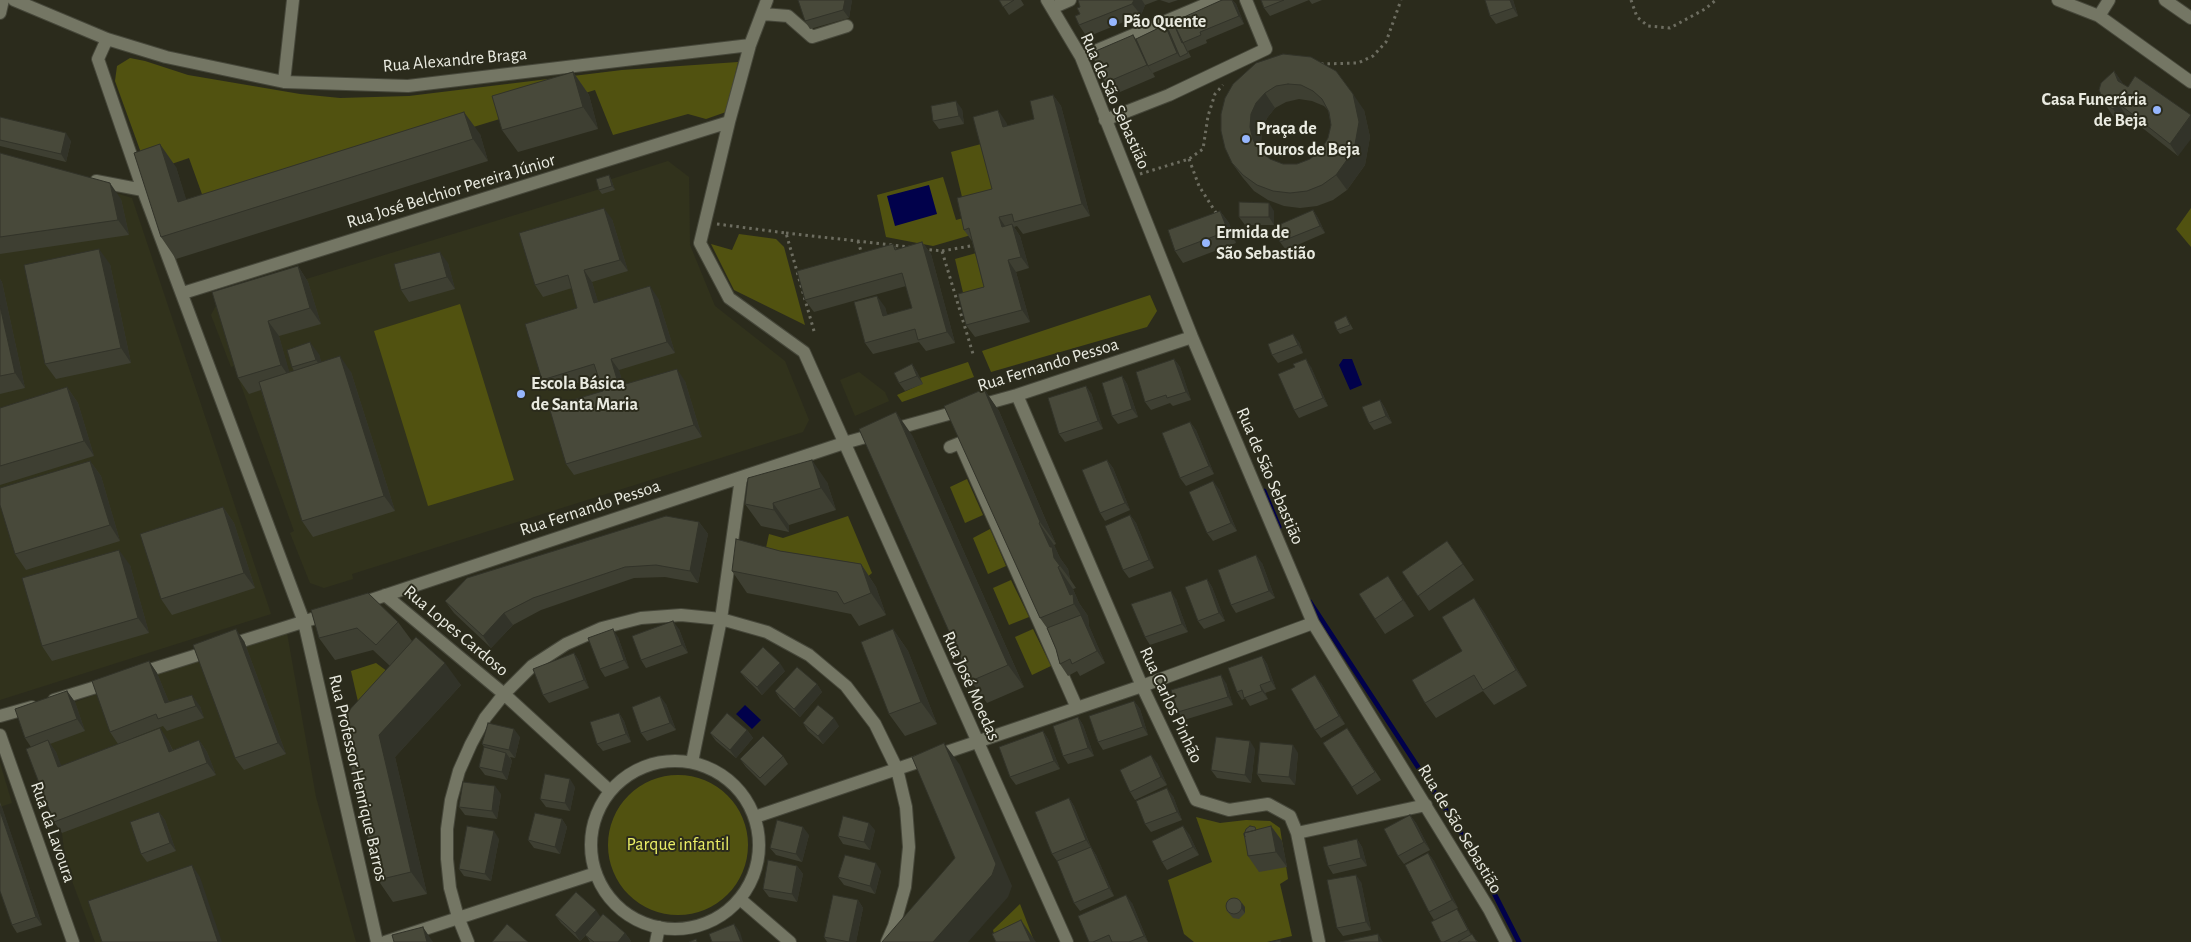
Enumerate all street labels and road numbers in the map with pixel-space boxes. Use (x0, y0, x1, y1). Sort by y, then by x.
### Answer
street label: Rua de São Sebastião (1075, 30, 1155, 172)
street label: Rua Alexandre Braga (382, 43, 528, 77)
street label: Rua José Belchior Pereira Júnior (344, 149, 558, 233)
street label: Rua Fernando Pessoa (975, 333, 1121, 397)
street label: Rua de São Sebastião (1231, 404, 1309, 548)
street label: Rua Fernando Pessoa (517, 475, 663, 541)
street label: Rua Lopes Cardoso (399, 581, 513, 681)
street label: Rua José Moedas (937, 628, 1005, 744)
street label: Rua Carlos Pinhão (1135, 643, 1207, 767)
street label: Rua Professor Henrique Barros (324, 672, 392, 884)
street label: Rua de São Sebastião (1413, 761, 1507, 897)
street label: Rua da Lavoura (26, 779, 80, 885)

